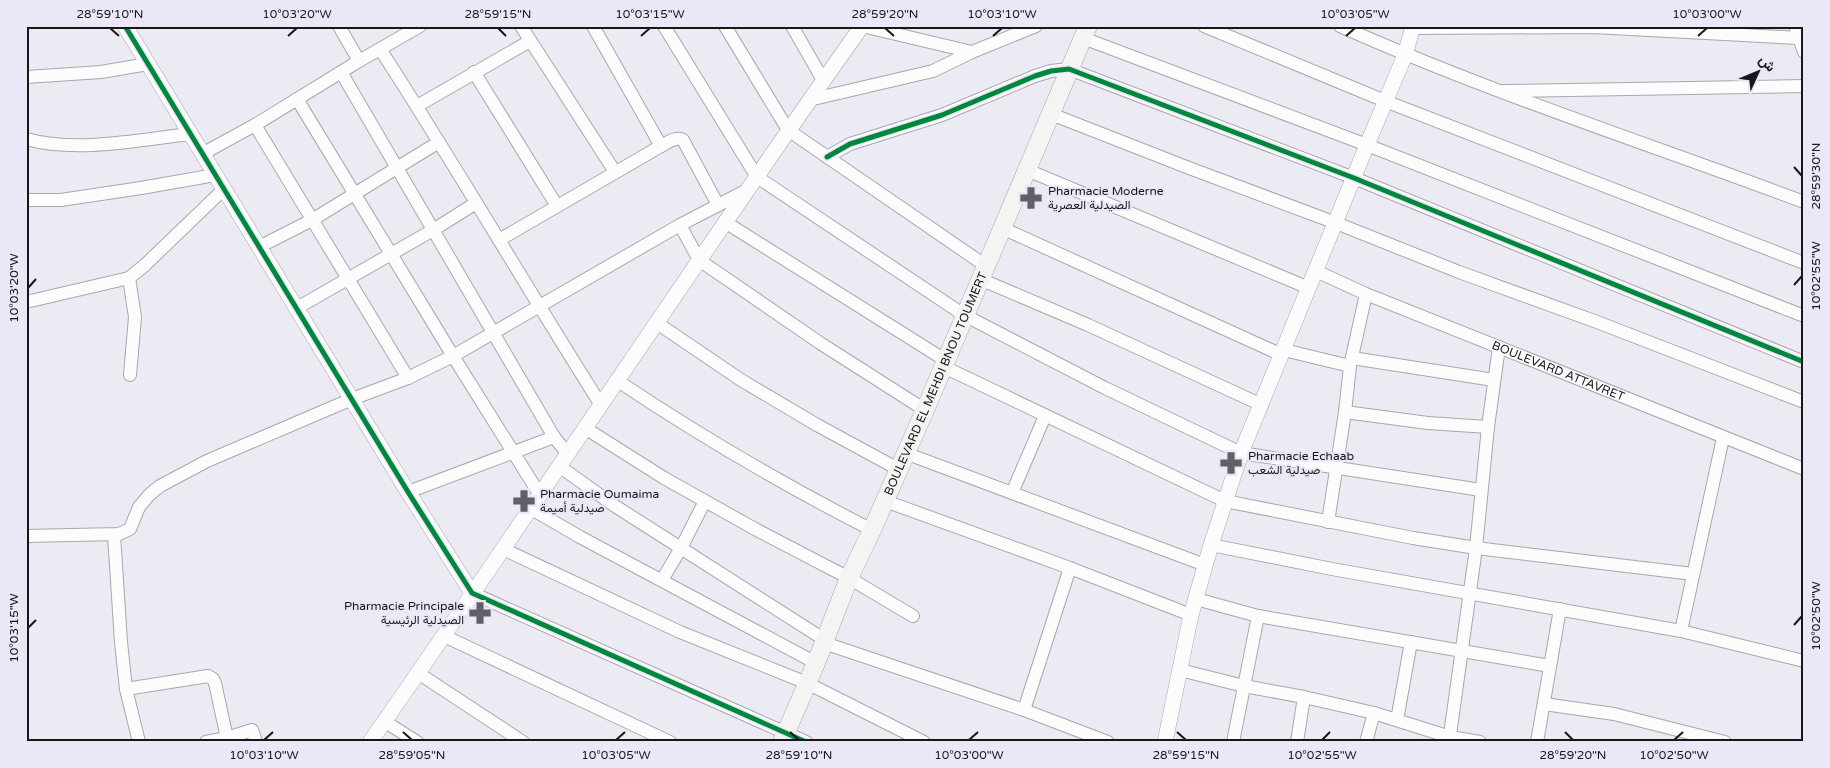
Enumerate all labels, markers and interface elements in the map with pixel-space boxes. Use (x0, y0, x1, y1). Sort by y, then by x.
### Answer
text: 28°59'10"N (77, 7, 144, 21)
text: 10°03'20"W (262, 7, 332, 21)
text: 28°59'15"N (465, 7, 532, 21)
text: 10°03'15"W (615, 7, 685, 21)
text: 28°59'20"N (852, 7, 919, 21)
text: 10°03'10"W (967, 7, 1037, 21)
text: 10°03'05"W (1320, 7, 1390, 21)
text: 10°03'00"W (1672, 7, 1742, 21)
north arrow (1732, 48, 1782, 98)
text: ش (1755, 51, 1779, 75)
text: 28°59'30"N (1809, 143, 1823, 210)
place label: Pharmacie Moderne الصيدلية العصرية (1048, 184, 1164, 213)
pharmacy icon: Pharmacie Moderne الصيدلية العصرية (1018, 185, 1044, 211)
text: 10°02'55"W (1809, 241, 1823, 311)
text: 10°03'20"W (7, 253, 21, 323)
street label: BOULEVARD EL MEHDI BNOU TOUMERT (881, 269, 990, 497)
street label: BOULEVARD ATTAVRET (1490, 338, 1627, 404)
place label: Pharmacie Echaab صيدلية الشعب (1248, 449, 1354, 477)
pharmacy icon: Pharmacie Echaab صيدلية الشعب (1218, 450, 1244, 476)
place label: Pharmacie Oumaima صيدلية أميمة (540, 487, 659, 515)
pharmacy icon: Pharmacie Oumaima صيدلية أميمة (511, 488, 537, 514)
text: 10°02'50"W (1809, 581, 1823, 651)
text: 10°03'15"W (7, 593, 21, 663)
place label: Pharmacie Principale الصيدلية الرئيسية (344, 599, 464, 628)
pharmacy icon: Pharmacie Principale الصيدلية الرئيسية (467, 600, 493, 626)
text: 10°03'10"W (229, 748, 299, 762)
text: 28°59'05"N (379, 748, 446, 762)
text: 10°03'05"W (581, 748, 651, 762)
text: 28°59'10"N (766, 748, 833, 762)
text: 10°03'00"W (934, 748, 1004, 762)
text: 28°59'15"N (1153, 748, 1220, 762)
text: 10°02'55"W (1287, 748, 1357, 762)
text: 28°59'20"N (1540, 748, 1607, 762)
text: 10°02'50"W (1639, 748, 1709, 762)

